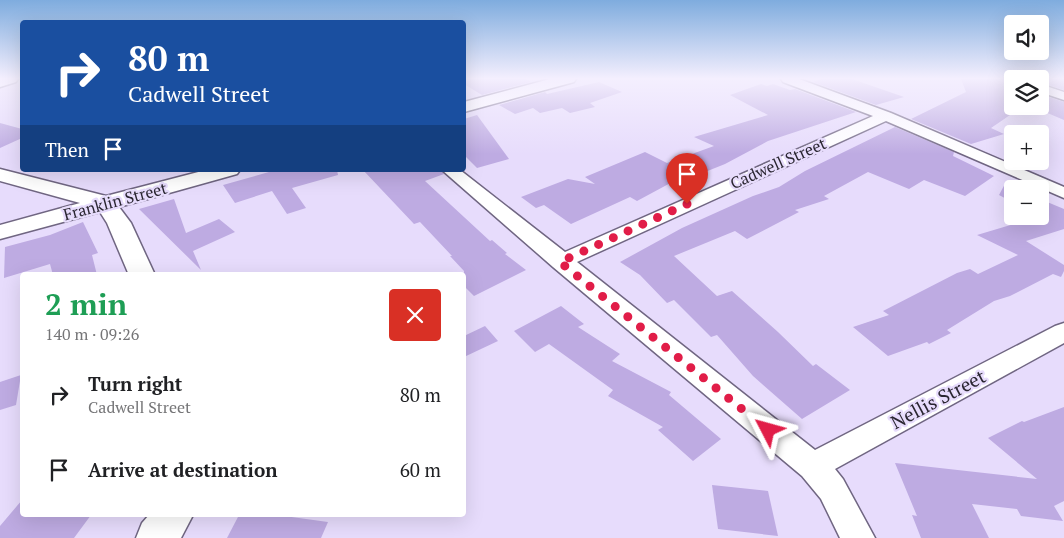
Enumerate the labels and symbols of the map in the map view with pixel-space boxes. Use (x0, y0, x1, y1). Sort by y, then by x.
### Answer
street label: Cadwell Street (726, 132, 830, 194)
pin (666, 153, 708, 204)
street label: Franklin Street (61, 177, 169, 225)
street label: Nellis Street (886, 363, 990, 434)
position arrow (741, 403, 793, 455)

